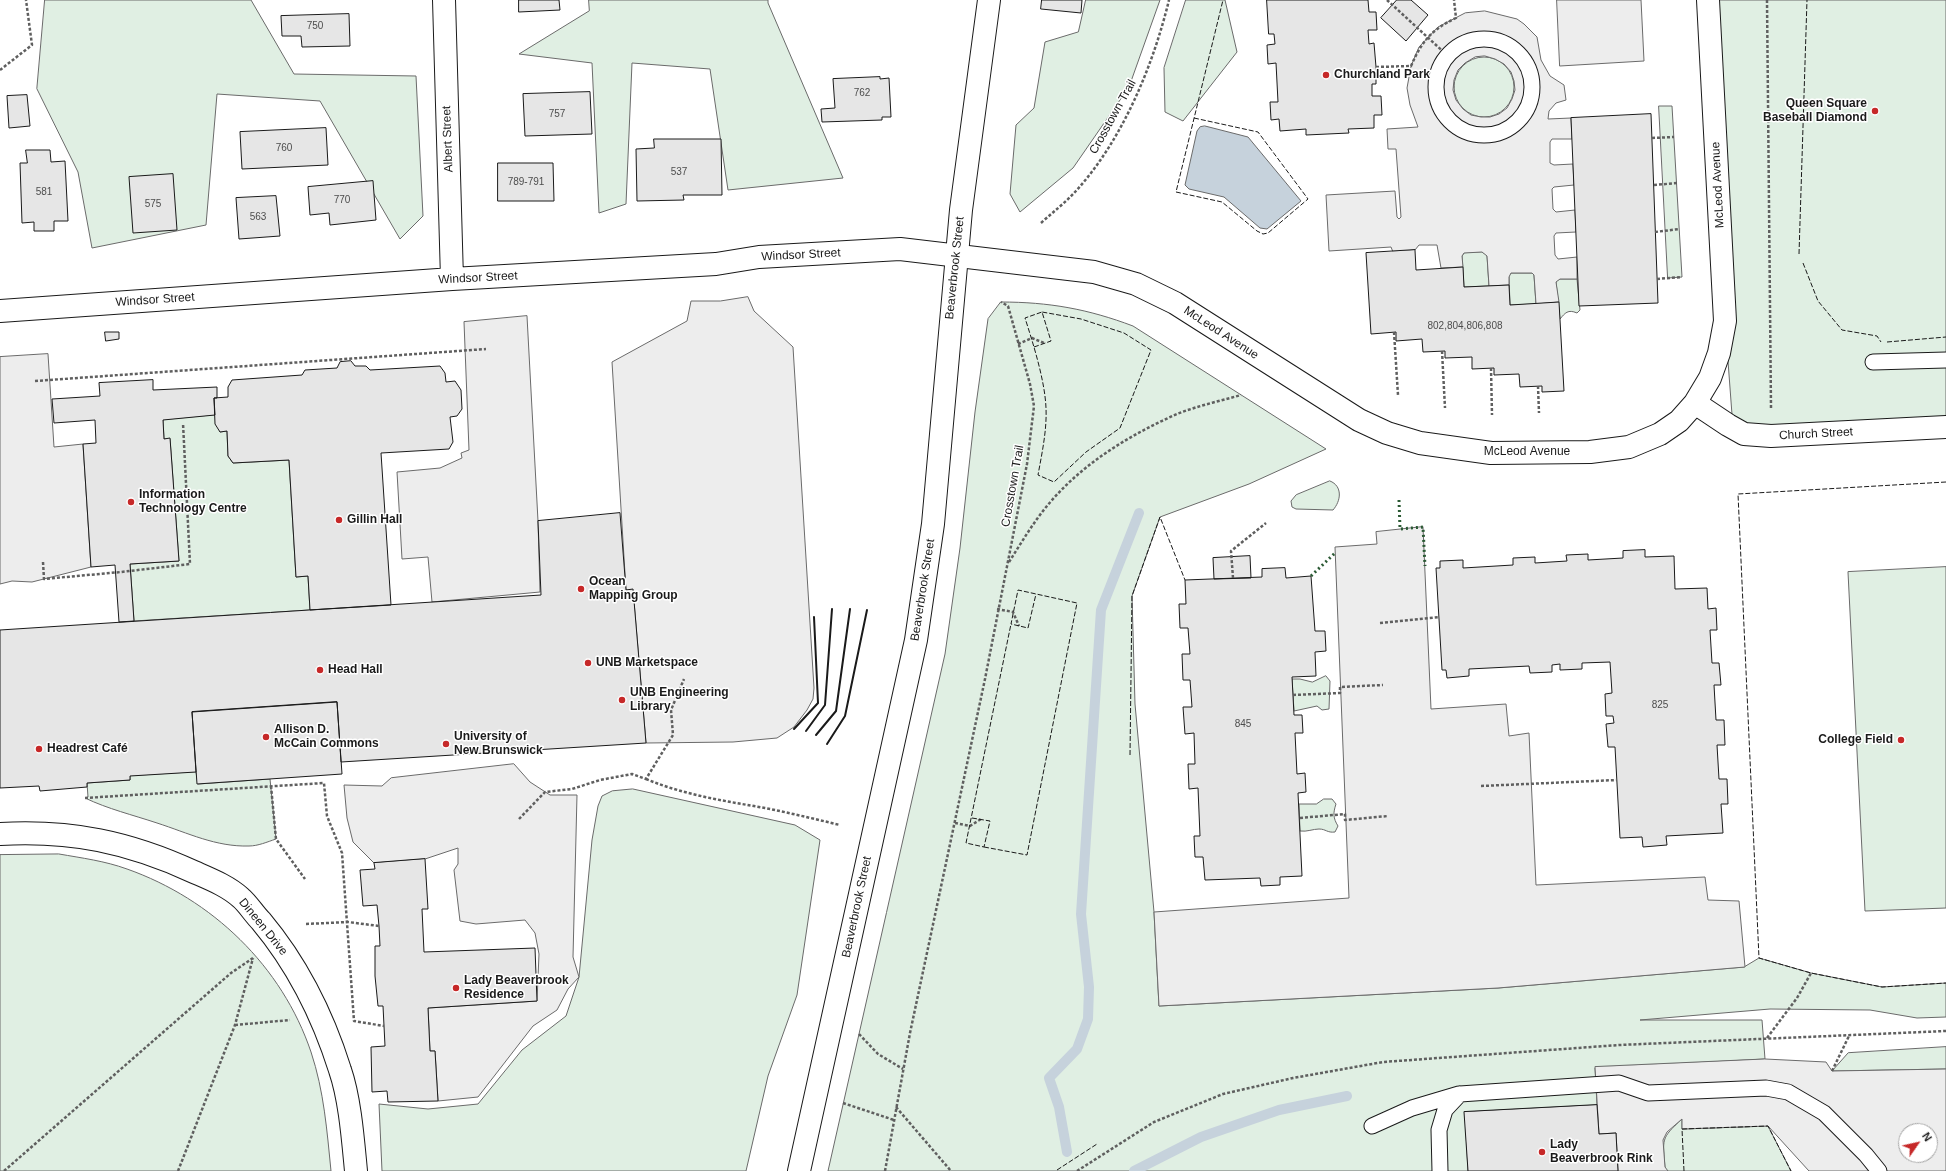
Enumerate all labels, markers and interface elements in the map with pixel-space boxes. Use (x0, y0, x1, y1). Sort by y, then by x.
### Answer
house number: 750 (307, 20, 323, 32)
place label: Churchland Park (1334, 68, 1430, 82)
marker: Churchland Park (1321, 70, 1331, 80)
street label: Crosstown Trail (1087, 77, 1139, 157)
house number: 762 (854, 87, 870, 99)
place label: Queen Square Baseball Diamond (1763, 97, 1867, 125)
street label: Albert Street (440, 105, 456, 173)
marker: Queen Square Baseball Diamond (1870, 106, 1880, 116)
house number: 757 (549, 108, 565, 120)
street label: McLeod Avenue (1709, 141, 1727, 229)
house number: 760 (276, 142, 292, 154)
house number: 537 (671, 166, 687, 178)
house number: 789-791 (508, 176, 544, 188)
house number: 581 (36, 186, 52, 198)
house number: 770 (334, 194, 350, 206)
house number: 575 (145, 198, 161, 210)
house number: 563 (250, 211, 266, 223)
street label: Beaverbrook Street (942, 216, 968, 320)
street label: Windsor Street (761, 246, 841, 264)
street label: Windsor Street (438, 269, 518, 287)
street label: Windsor Street (115, 290, 195, 310)
street label: McLeod Avenue (1181, 303, 1261, 363)
house number: 802,804,806,808 (1427, 320, 1503, 332)
street label: Church Street (1779, 425, 1853, 443)
street label: Crosstown Trail (999, 444, 1027, 528)
street label: McLeod Avenue (1484, 445, 1570, 459)
place label: Information Technology Centre (139, 488, 247, 516)
marker: Information Technology Centre (126, 497, 136, 507)
place label: Gillin Hall (347, 513, 402, 527)
marker: Gillin Hall (334, 515, 344, 525)
street label: Beaverbrook Street (908, 538, 938, 642)
place label: Ocean Mapping Group (589, 575, 678, 603)
marker: Ocean Mapping Group (576, 584, 586, 594)
place label: UNB Marketspace (596, 656, 698, 670)
marker: UNB Marketspace (583, 658, 593, 668)
place label: Head Hall (328, 663, 383, 677)
marker: Head Hall (315, 665, 325, 675)
place label: UNB Engineering Library (630, 686, 729, 714)
marker: UNB Engineering Library (617, 695, 627, 705)
house number: 825 (1652, 699, 1668, 711)
house number: 845 (1235, 718, 1251, 730)
place label: Allison D. McCain Commons (274, 723, 379, 751)
place label: University of New Brunswick (454, 730, 543, 758)
marker: Allison D. McCain Commons (261, 732, 271, 742)
place label: College Field (1818, 733, 1893, 747)
marker: College Field (1896, 735, 1906, 745)
marker: University of New Brunswick (441, 739, 451, 749)
place label: Headrest Café (47, 742, 128, 756)
marker: Headrest Café (34, 744, 44, 754)
street label: Beaverbrook Street (839, 855, 875, 959)
street label: Dineen Drive (236, 896, 290, 958)
place label: Lady Beaverbrook Residence (464, 974, 569, 1002)
marker: Lady Beaverbrook Residence (451, 983, 461, 993)
north arrow (1898, 1123, 1938, 1163)
text: N (1920, 1130, 1934, 1143)
place label: Lady Beaverbrook Rink (1550, 1138, 1653, 1166)
marker: Lady Beaverbrook Rink (1537, 1147, 1547, 1157)

